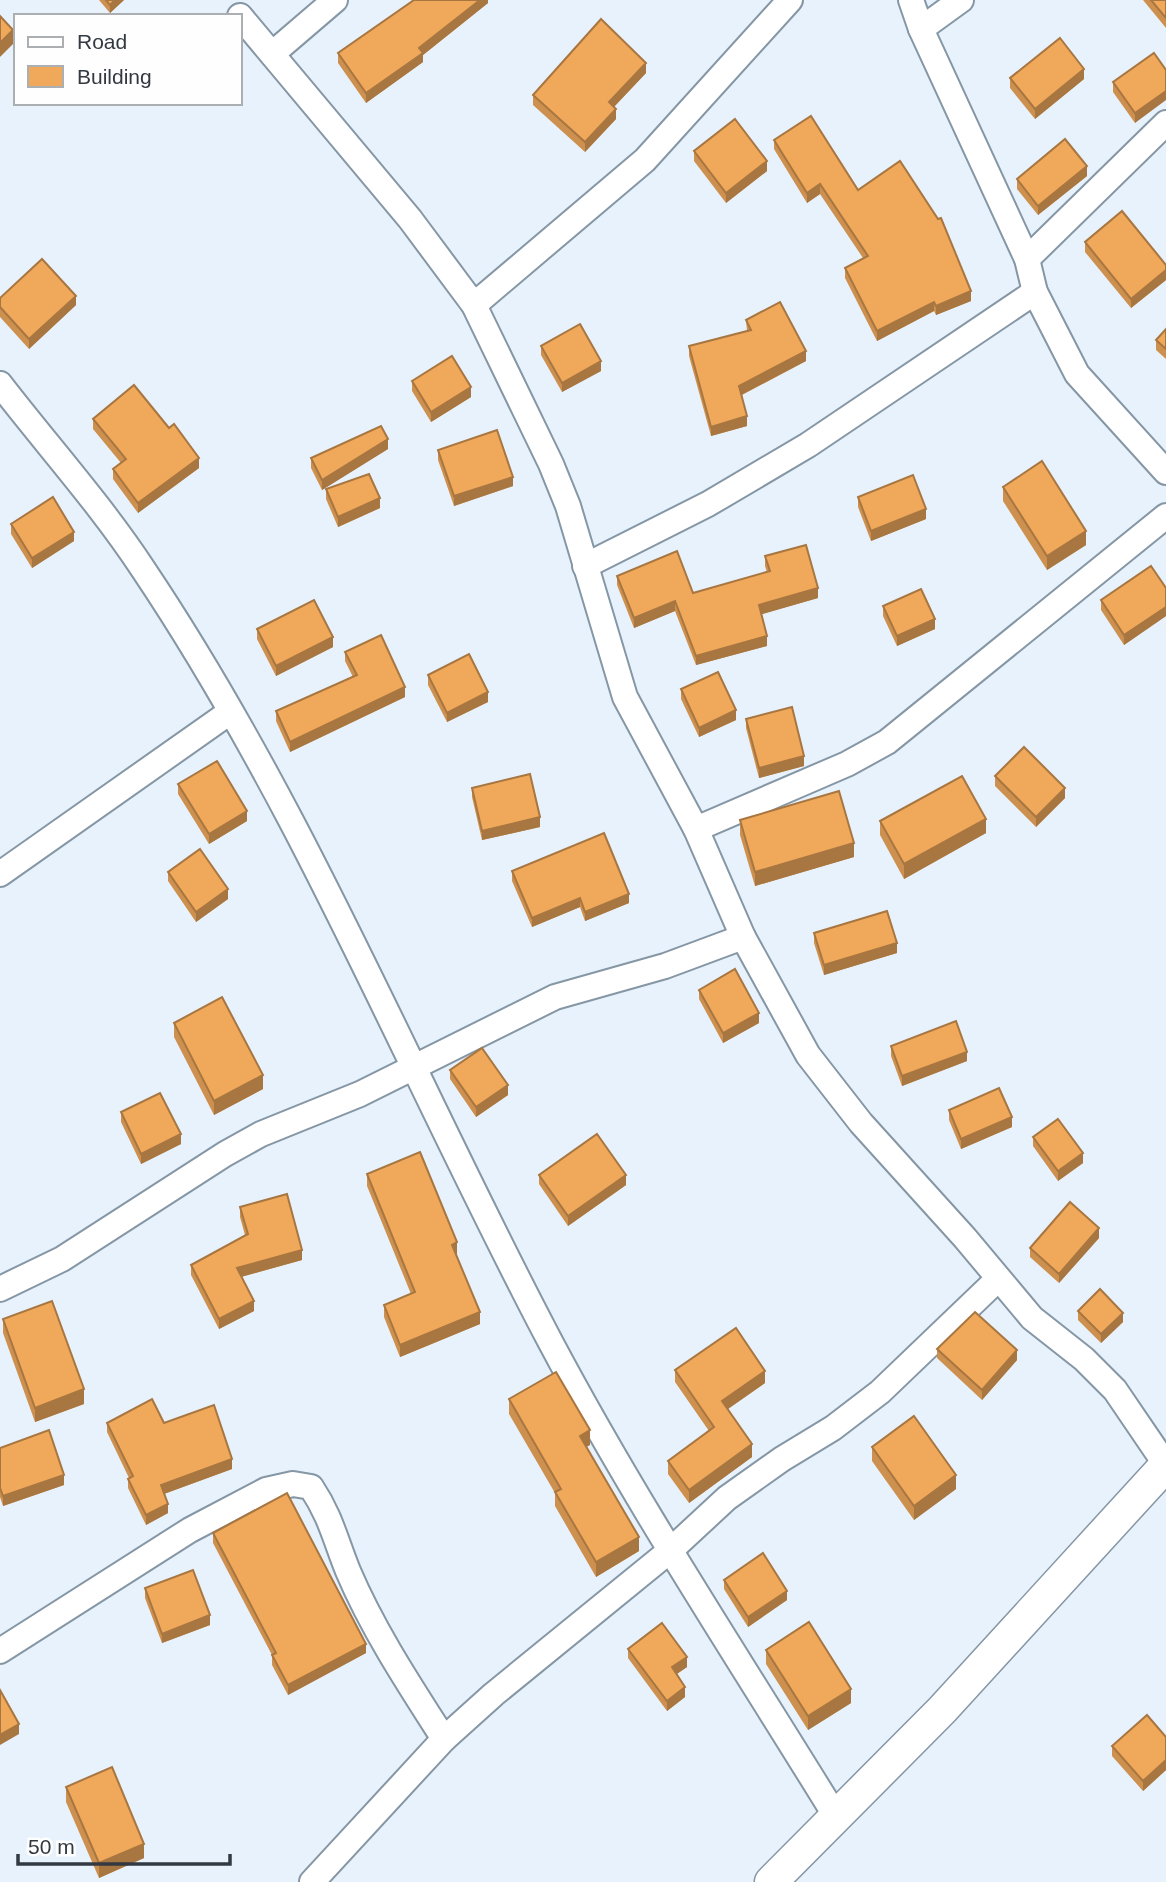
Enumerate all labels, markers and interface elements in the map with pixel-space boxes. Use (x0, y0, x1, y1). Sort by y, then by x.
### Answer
legend (14, 14, 242, 105)
text: Road (77, 30, 127, 53)
text: Building (77, 65, 152, 88)
scale bar (18, 1822, 229, 1866)
text: 50 m (28, 1835, 75, 1858)

